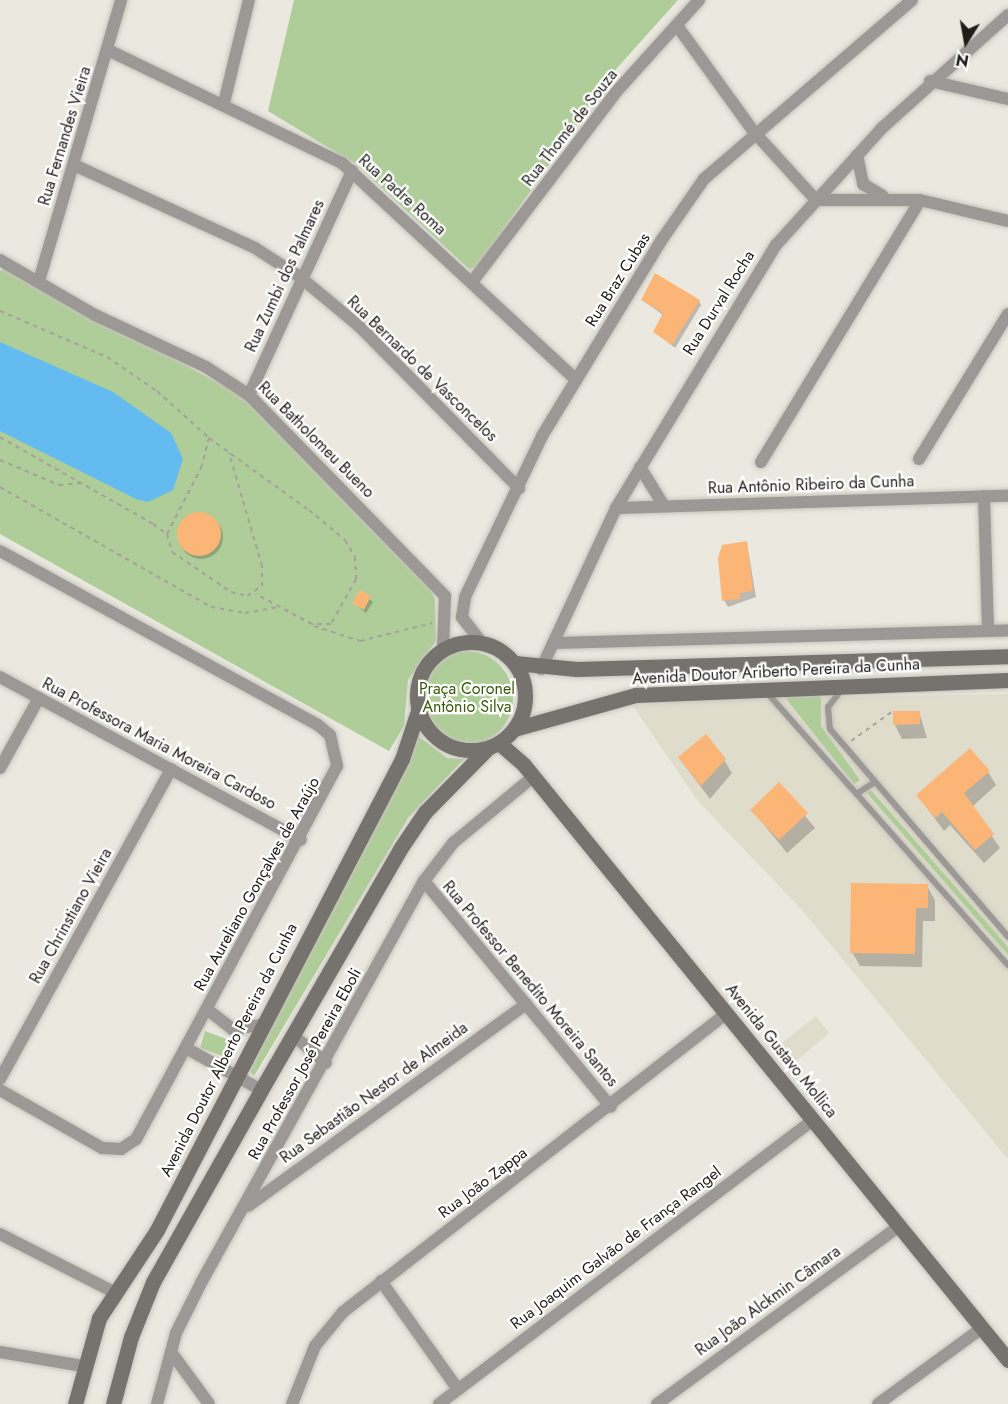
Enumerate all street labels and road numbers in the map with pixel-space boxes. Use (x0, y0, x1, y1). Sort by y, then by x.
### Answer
street label: Rua Fernandes Vieira (35, 64, 95, 208)
street label: Rua Thomé de Souza (518, 66, 622, 190)
street label: Rua Padre Roma (354, 151, 450, 239)
street label: Rua Zumbi dos Palmares (241, 197, 329, 355)
street label: Rua Braz Cubas (582, 230, 654, 330)
street label: Rua Durval Rocha (679, 247, 759, 359)
street label: Rua Bernardo de Vasconcelos (343, 292, 501, 446)
street label: Rua Batholomeu Bueno (254, 378, 378, 502)
street label: Rua Antônio Ribeiro da Cunha (708, 472, 914, 498)
street label: Avenida Doutor Ariberto Pereira da Cunha (632, 655, 920, 689)
street label: Rua Professora Maria Moreira Cardoso (39, 674, 279, 814)
street label: Rua Aureliano Gonçalves de Araújo (190, 774, 324, 994)
street label: Rua Chrinstiano Vieira (26, 845, 116, 987)
street label: Rua Professor Benedito Moreira Santos (438, 877, 622, 1091)
street label: Avenida Doutor Alberto Pereira da Cunha (156, 920, 302, 1180)
street label: Rua Professor José Pereira Eboli (244, 965, 366, 1163)
street label: Avenida Gustavo Mollica (721, 980, 841, 1122)
street label: Rua Sebastião Nestor de Almeida (276, 1018, 472, 1168)
street label: Rua João Zappa (435, 1143, 531, 1223)
street label: Rua Joaquim Galvão de França Rangel (507, 1162, 725, 1334)
street label: Rua João Alckmin Câmara (692, 1242, 844, 1360)

